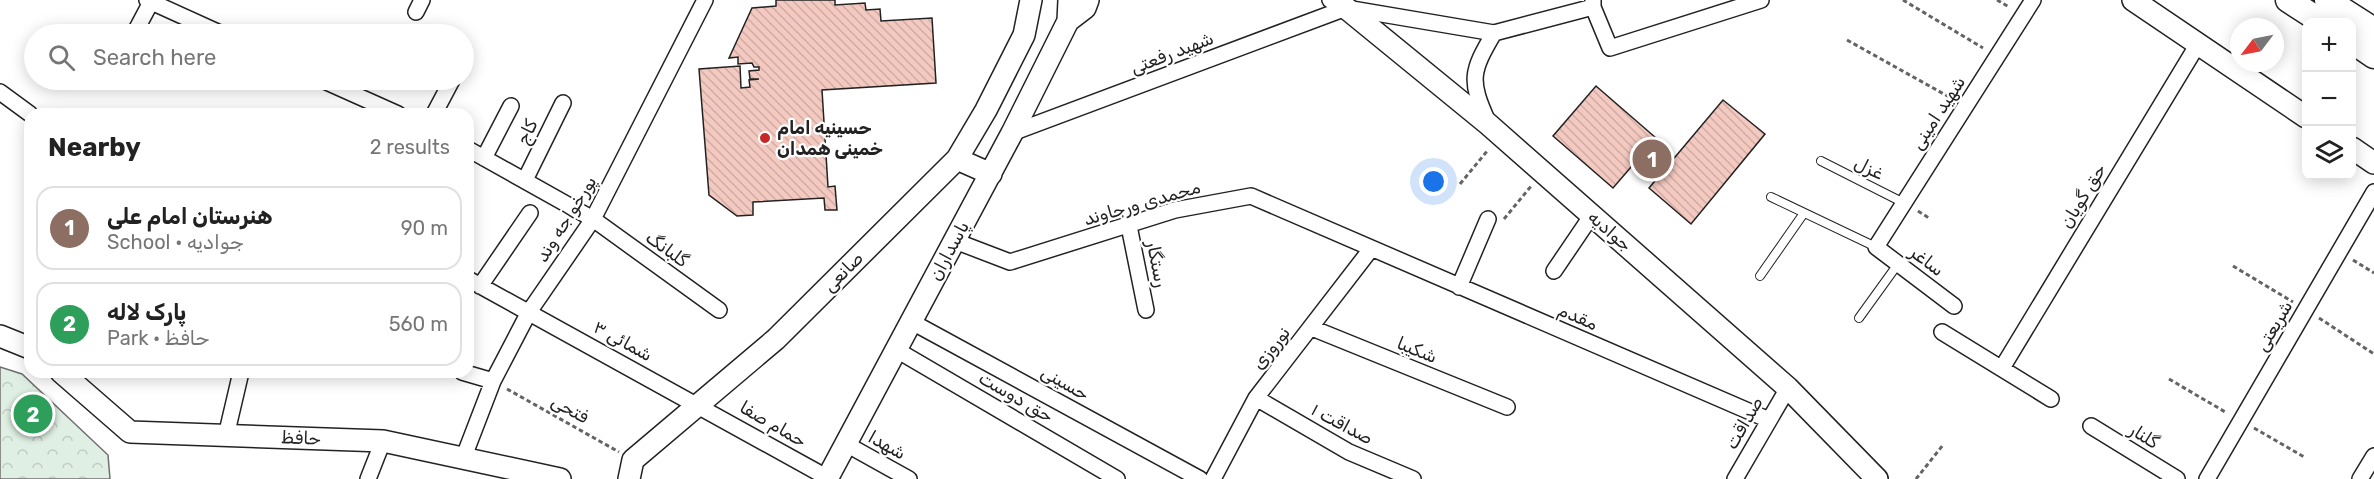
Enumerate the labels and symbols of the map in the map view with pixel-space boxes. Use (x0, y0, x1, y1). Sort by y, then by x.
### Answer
north arrow (2230, 18, 2284, 72)
street label: شهید رفعتی (1127, 27, 1217, 79)
street label: شهید امینی (1906, 72, 1970, 154)
street label: کاج (512, 116, 543, 149)
place label: حسینیه امام خمینی همدان (777, 117, 883, 160)
marker: حسینیه امام خمینی همدان (758, 131, 772, 145)
pin: 1 (1632, 136, 1672, 182)
street label: غزل (1851, 151, 1888, 185)
street label: حق گویان (2055, 160, 2111, 232)
your location (1419, 167, 1448, 196)
street label: پورخواجه وند (531, 172, 602, 267)
street label: محمدی ورجاوند (1081, 176, 1203, 230)
street label: جوادیه (1583, 206, 1637, 256)
street label: پاسداران (924, 217, 975, 285)
street label: گلبانگ (641, 226, 693, 272)
street label: رستگار (1141, 238, 1172, 289)
street label: ساغر (1905, 240, 1948, 281)
street label: صانعی (818, 247, 868, 297)
street label: شریعتی (2251, 297, 2297, 355)
street label: مقدم (1555, 299, 1601, 335)
street label: شمائی ۳ (590, 316, 656, 366)
street label: نوروزی (1247, 322, 1295, 374)
street label: شکیبا (1394, 332, 1440, 368)
street label: حسینی (1037, 361, 1093, 405)
street label: حق دوست (975, 367, 1057, 427)
street label: فتحی (547, 390, 593, 428)
pin: 2 (14, 392, 52, 436)
street label: صداقت (1720, 393, 1768, 453)
street label: حمام صفا (736, 396, 810, 452)
street label: صداقت ۱ (1307, 399, 1377, 449)
street label: گلنار (2124, 418, 2163, 453)
street label: حافظ (281, 426, 321, 450)
street label: شهدا (864, 426, 910, 464)

